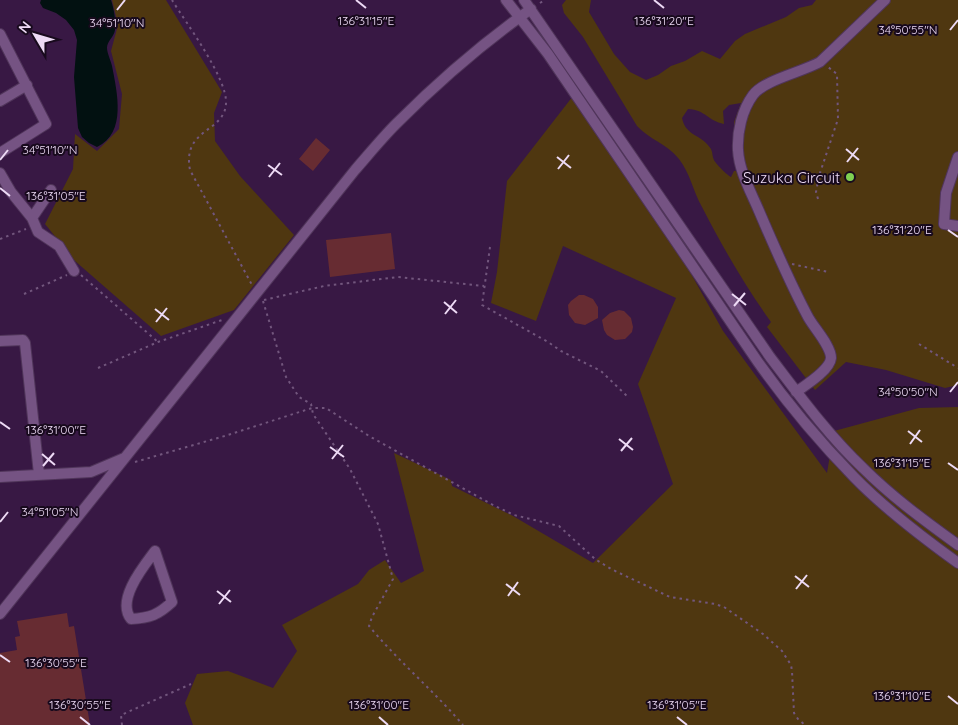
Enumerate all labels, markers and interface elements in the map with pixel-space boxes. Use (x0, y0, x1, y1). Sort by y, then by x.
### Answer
north arrow (10, 10, 60, 60)
text: 136°31'15"E (338, 13, 394, 28)
text: 136°31'20"E (634, 13, 694, 28)
text: 34°51'10"N (90, 15, 144, 30)
text: N (14, 17, 35, 37)
text: 34°50'55"N (878, 22, 938, 37)
text: 34°51'10"N (23, 142, 77, 157)
place label: Suzuka Circuit (743, 168, 840, 187)
marker: Suzuka Circuit (844, 171, 856, 183)
text: 136°31'05"E (26, 188, 86, 203)
text: 136°31'20"E (872, 222, 932, 237)
text: 34°50'50"N (878, 384, 938, 399)
text: 136°31'00"E (26, 422, 86, 437)
text: 136°31'15"E (874, 455, 930, 470)
text: 34°51'05"N (22, 504, 78, 519)
text: 136°30'55"E (25, 655, 87, 670)
text: 136°31'10"E (873, 688, 931, 703)
text: 136°30'55"E (49, 697, 111, 712)
text: 136°31'00"E (349, 697, 409, 712)
text: 136°31'05"E (647, 697, 707, 712)

